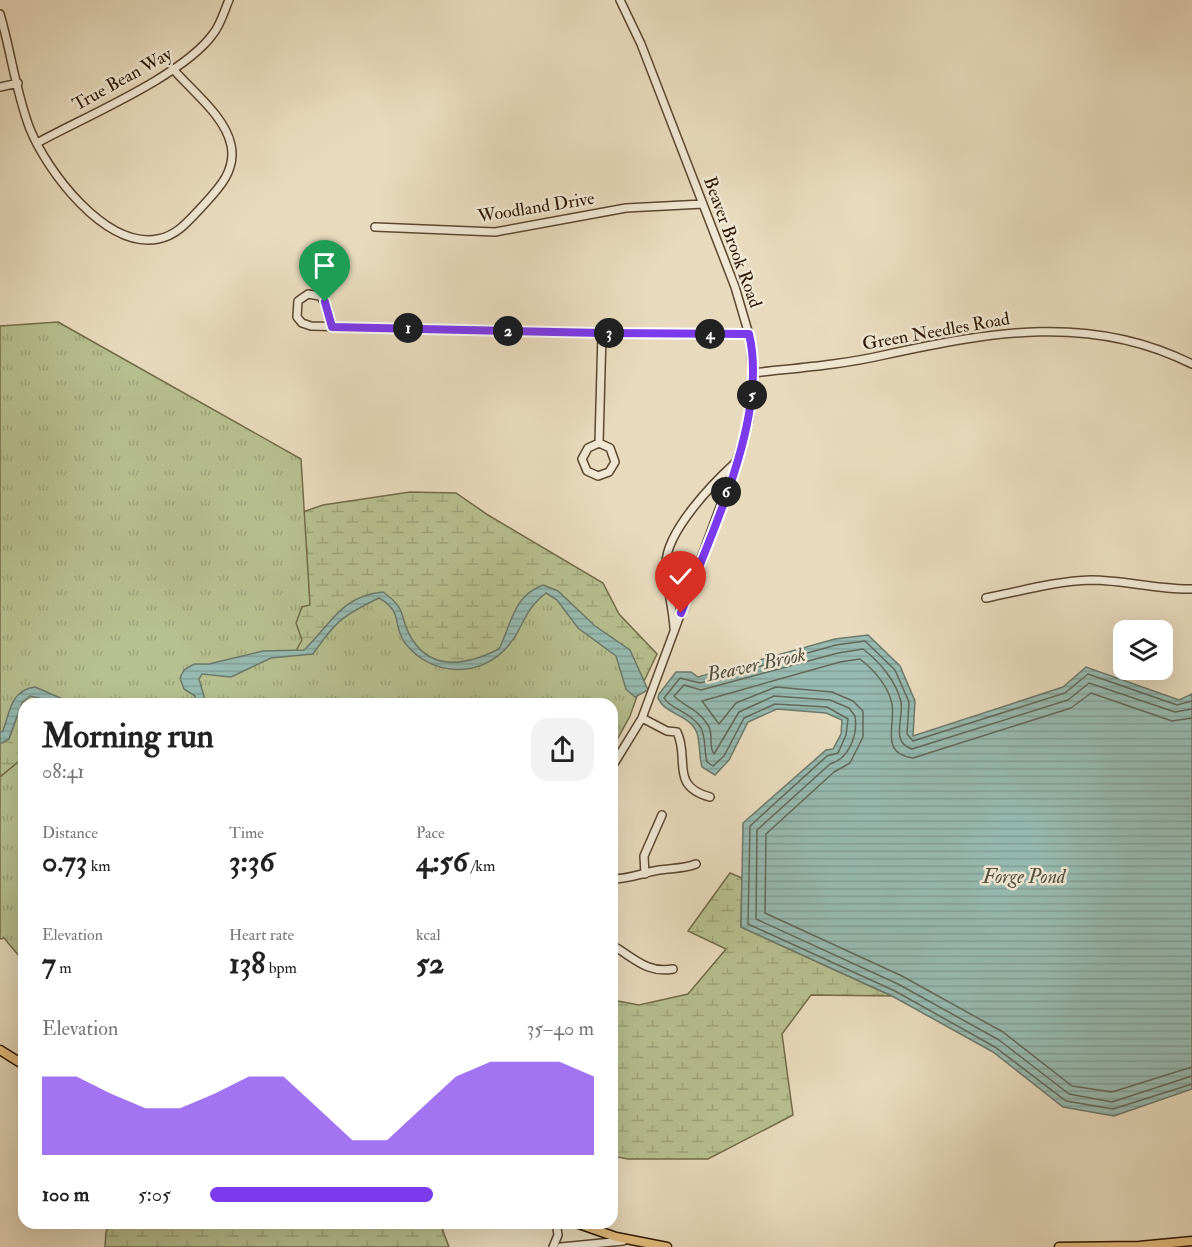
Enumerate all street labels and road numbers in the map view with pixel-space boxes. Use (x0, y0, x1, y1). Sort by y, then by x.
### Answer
street label: True Bean Way (68, 42, 177, 116)
street label: Beaver Brook Road (698, 174, 767, 311)
street label: Woodland Drive (475, 187, 597, 228)
street label: Green Needles Road (861, 307, 1012, 356)

